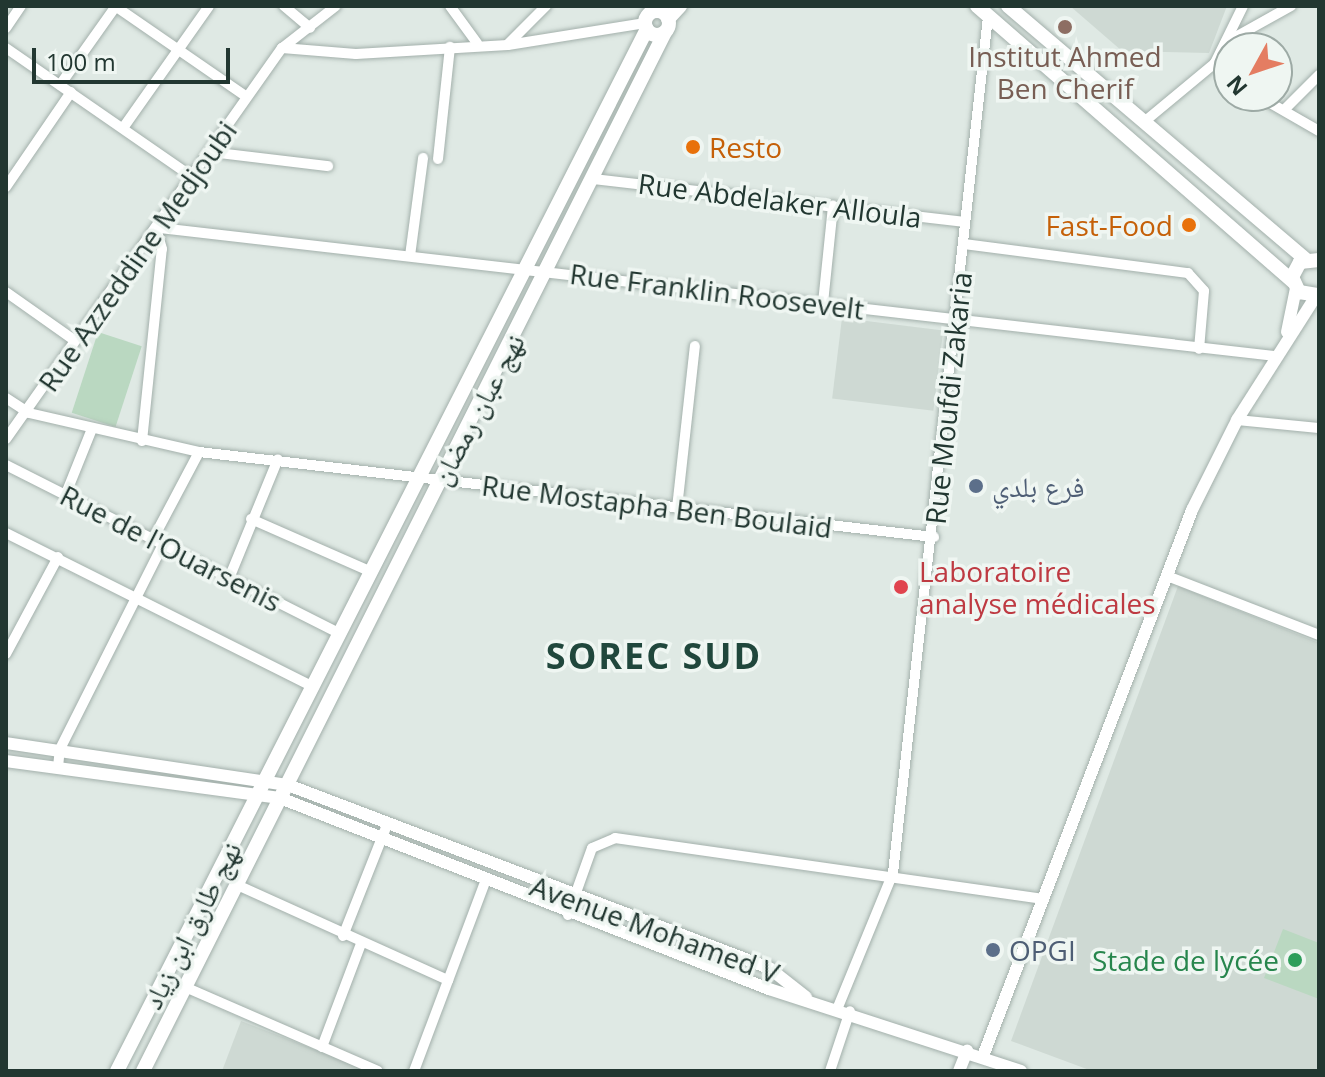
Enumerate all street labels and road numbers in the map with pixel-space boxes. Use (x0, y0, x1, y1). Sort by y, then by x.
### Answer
street label: Rue Azzeddine Medjoubi (31, 115, 243, 397)
street label: Rue Abdelaker Alloula (636, 166, 924, 234)
street label: Rue Franklin Roosevelt (568, 256, 866, 326)
street label: Rue Moufdi Zakaria (918, 270, 978, 526)
street label: نهج عبان رمضان (423, 328, 531, 490)
street label: Rue Mostapha Ben Boulaid (480, 468, 834, 544)
street label: Rue de l'Ouarsenis (55, 478, 287, 618)
street label: نهج طارق ابن زياد (134, 836, 248, 1014)
street label: Avenue Mohamed V (526, 868, 784, 990)

